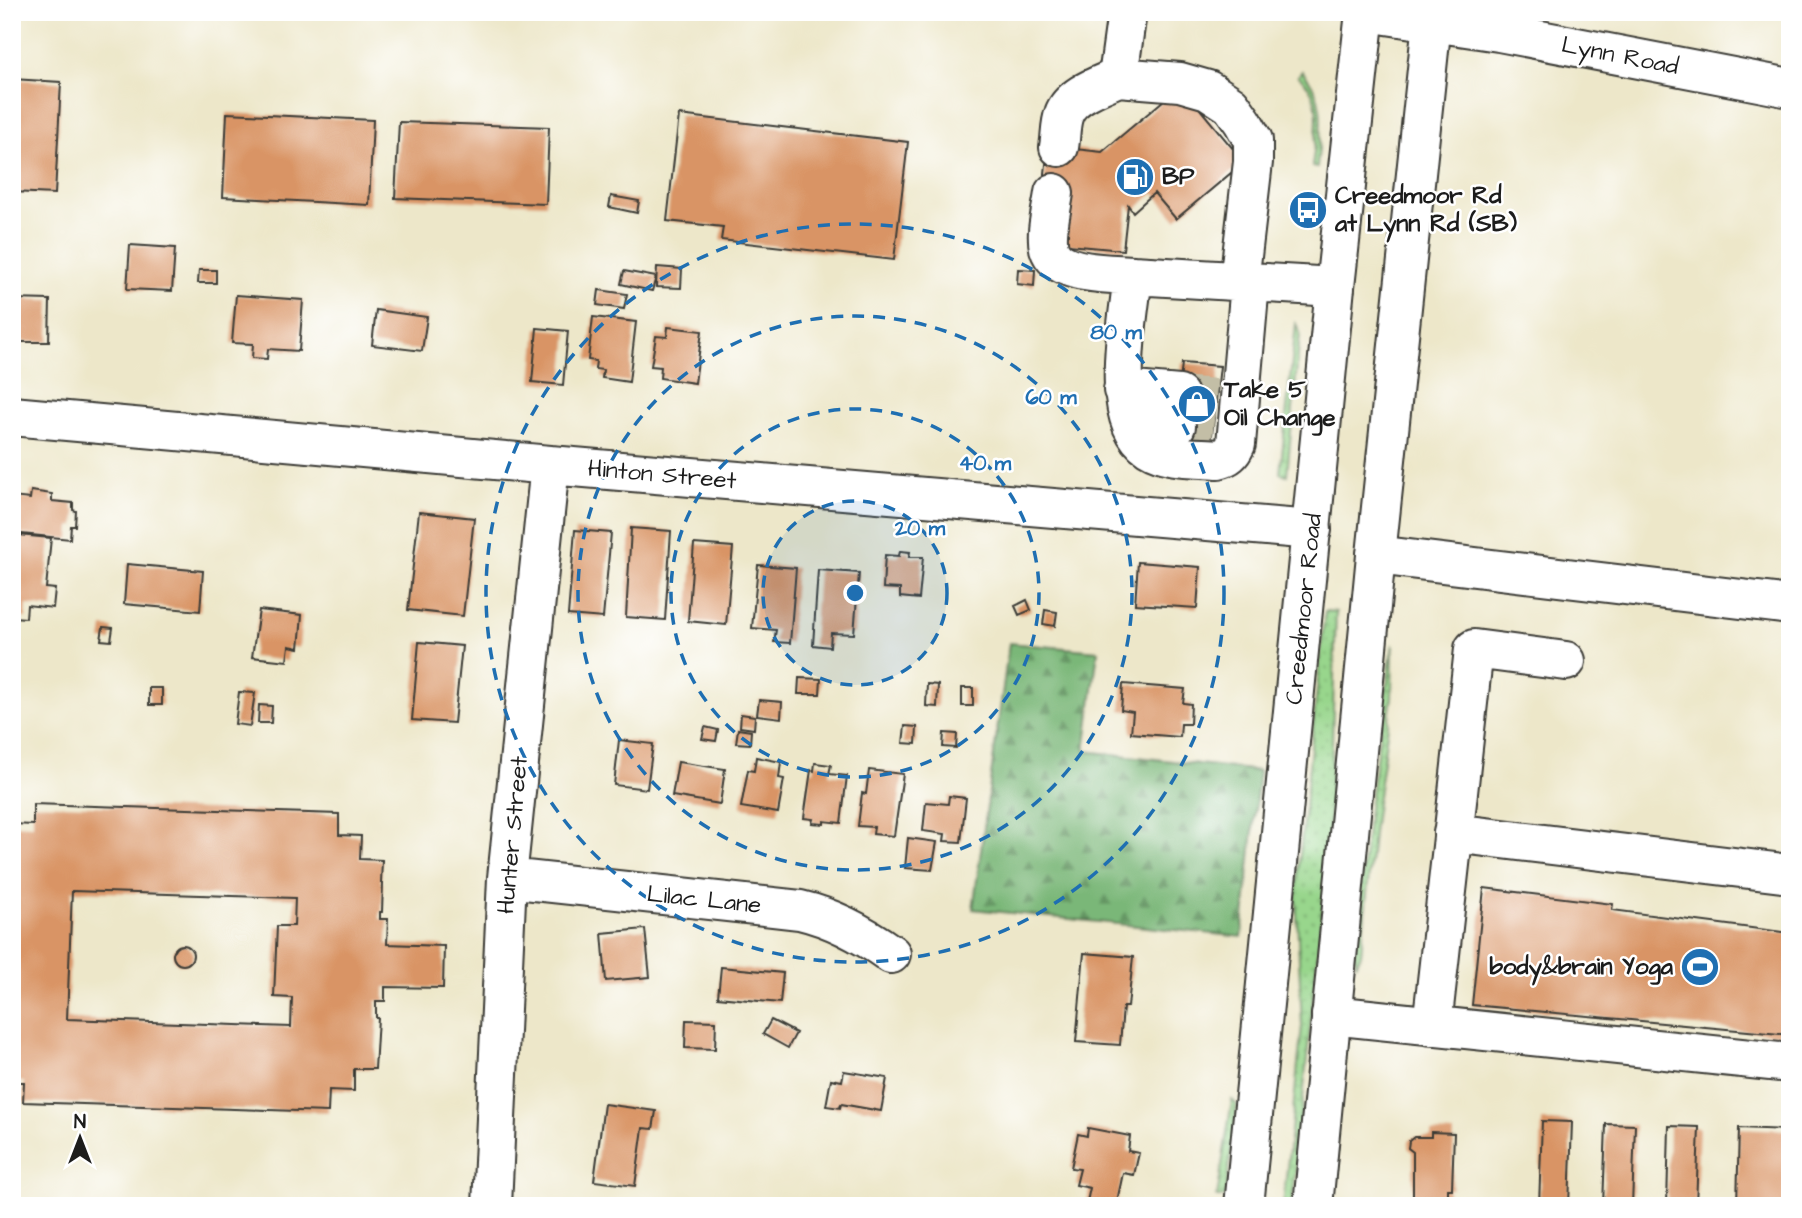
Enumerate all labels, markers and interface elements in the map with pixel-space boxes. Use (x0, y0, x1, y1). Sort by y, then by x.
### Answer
street label: Lynn Road (1558, 28, 1681, 85)
fuel station icon: BP (1114, 156, 1156, 198)
place label: BP (1162, 160, 1195, 194)
place label: Creedmoor Rd at Lynn Rd (SB) (1334, 179, 1518, 243)
bus stop icon: Creedmoor Rd at Lynn Rd (SB) (1287, 189, 1329, 231)
text: 80 m (1090, 318, 1142, 347)
place label: Take 5 Oil Change (1223, 373, 1336, 436)
text: 60 m (1025, 383, 1077, 412)
shop icon: Take 5 Oil Change (1176, 383, 1218, 425)
text: 40 m (959, 449, 1012, 478)
street label: Hinton Street (586, 452, 738, 498)
street label: Creedmoor Road (1277, 512, 1331, 706)
text: 20 m (894, 514, 946, 543)
centre of rings (843, 581, 867, 605)
street label: Hunter Street (489, 754, 537, 915)
street label: Lilac Lane (645, 877, 763, 923)
sports icon: body&brain Yoga (1679, 946, 1721, 988)
place label: body&brain Yoga (1489, 950, 1674, 986)
north arrow (46, 1102, 116, 1172)
text: N (74, 1109, 86, 1136)

